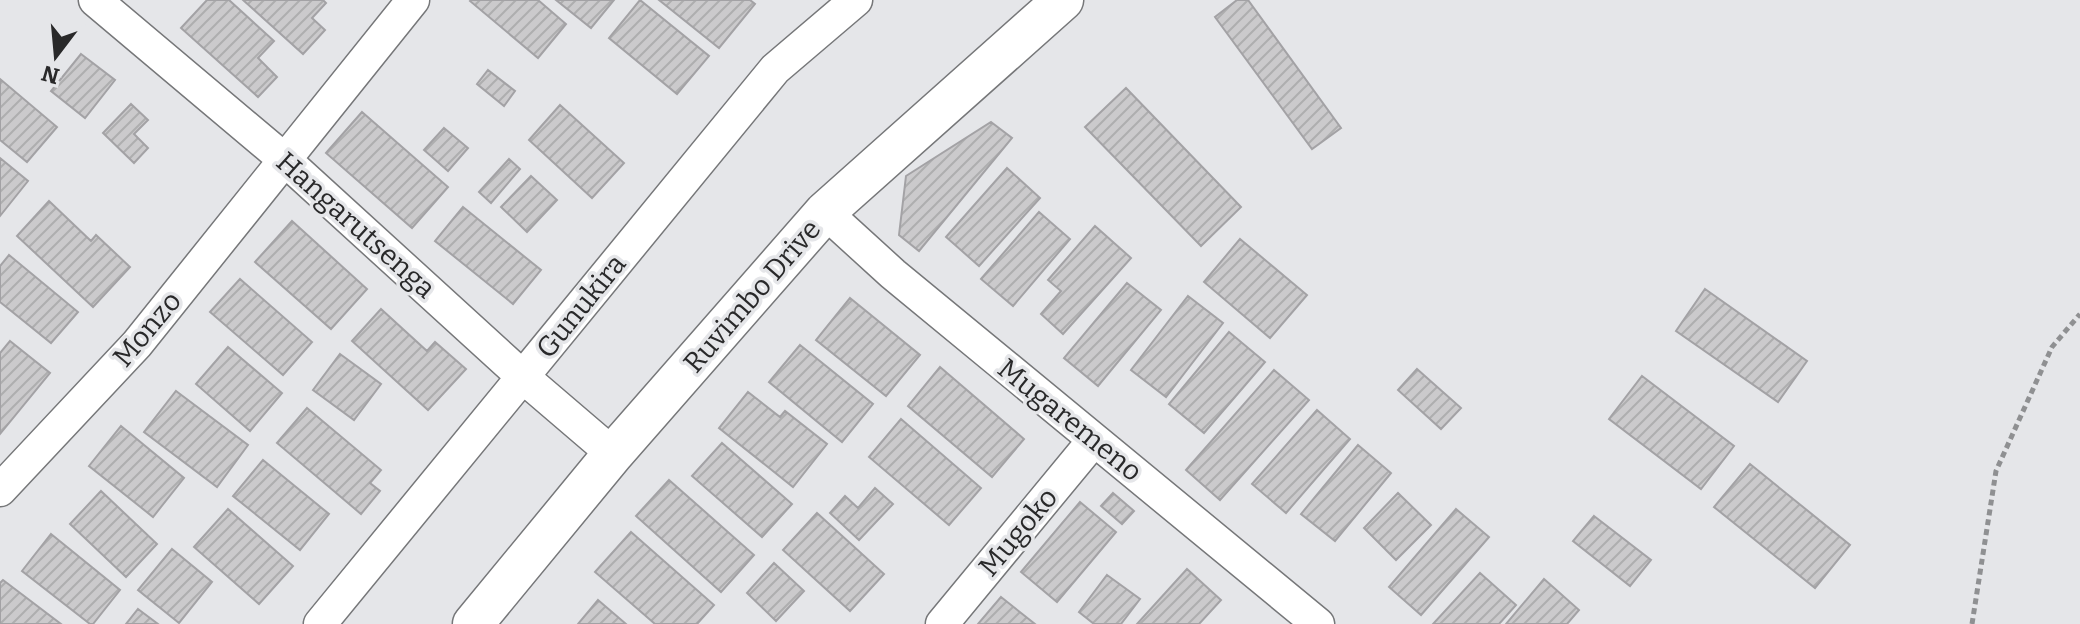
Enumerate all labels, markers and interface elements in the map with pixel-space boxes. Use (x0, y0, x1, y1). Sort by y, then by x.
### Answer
north arrow (16, 16, 96, 96)
text: N (39, 59, 63, 90)
street label: Hangarutsenga (270, 145, 442, 305)
street label: Ruvimbo Drive (677, 213, 827, 379)
street label: Gunukira (529, 248, 633, 364)
street label: Monzo (106, 285, 188, 373)
street label: Mugaremeno (991, 352, 1149, 488)
street label: Mugoko (972, 481, 1064, 583)

